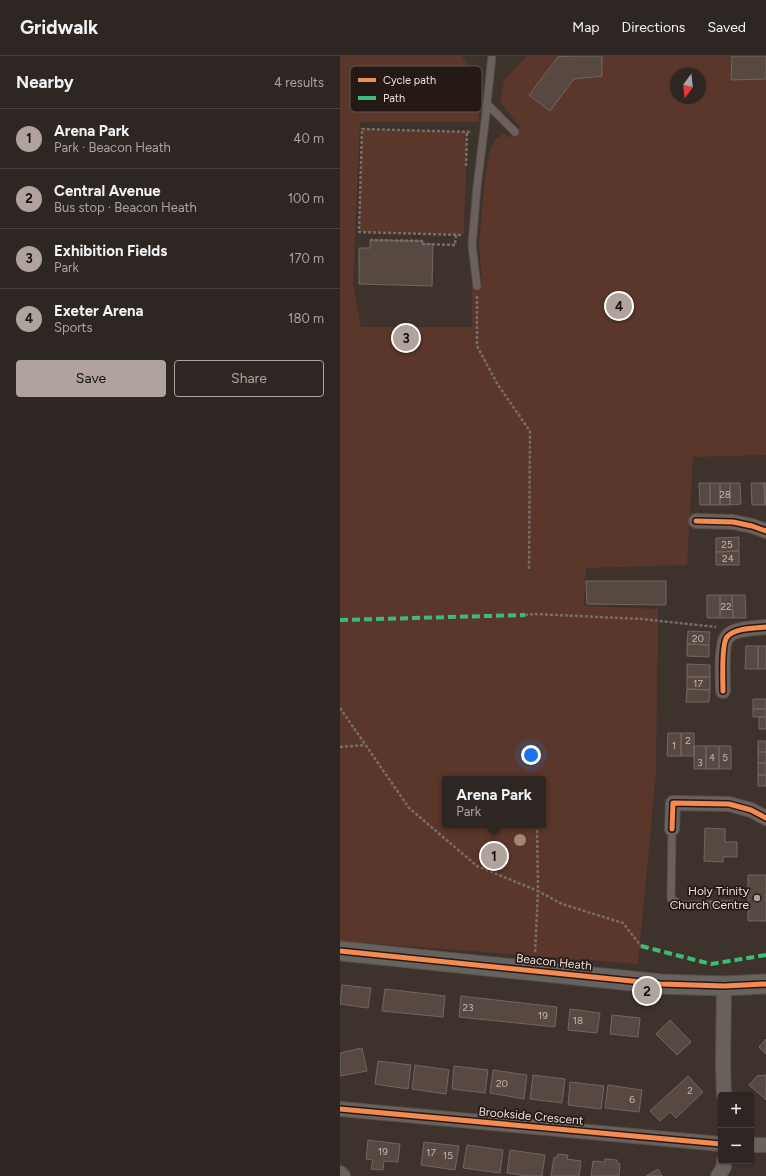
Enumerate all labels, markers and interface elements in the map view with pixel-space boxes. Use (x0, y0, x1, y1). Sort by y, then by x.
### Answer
text: Gridwalk (20, 16, 98, 39)
text: Map (572, 19, 600, 36)
text: Directions (622, 19, 685, 36)
text: Saved (707, 19, 746, 36)
legend (350, 66, 482, 112)
north arrow (670, 68, 706, 104)
text: Nearby (16, 72, 74, 92)
text: Cycle path (383, 74, 436, 87)
text: 4 results (274, 75, 324, 90)
text: Path (383, 92, 405, 105)
text: Arena Park (54, 122, 129, 140)
text: 1 (26, 131, 32, 146)
text: 40 m (293, 131, 324, 146)
text: Park · Beacon Heath (54, 140, 171, 155)
text: Central Avenue (54, 182, 161, 200)
text: 2 (25, 191, 33, 206)
text: 100 m (288, 191, 324, 206)
text: Bus stop · Beacon Heath (54, 200, 197, 215)
text: Exhibition Fields (54, 242, 167, 260)
text: 3 (25, 251, 33, 266)
text: 170 m (289, 251, 324, 266)
text: Park (54, 260, 79, 275)
pin: 4 (606, 291, 632, 321)
text: Exeter Arena (54, 302, 144, 320)
text: 4 (25, 311, 33, 326)
text: 180 m (288, 311, 324, 326)
text: Sports (54, 320, 93, 335)
pin: 3 (393, 323, 419, 353)
button: Save (16, 360, 166, 397)
button: Share (174, 360, 324, 397)
house number: 28 (719, 488, 731, 501)
house number: 25 (721, 538, 733, 551)
house number: 24 (722, 552, 734, 565)
house number: 22 (720, 600, 732, 613)
house number: 20 (692, 632, 704, 645)
house number: 17 (693, 677, 703, 690)
house number: 2 (685, 734, 691, 747)
house number: 1 (672, 739, 676, 752)
your location (521, 745, 541, 765)
house number: 4 (709, 751, 715, 764)
house number: 5 (722, 751, 728, 764)
house number: 3 (697, 756, 703, 769)
popup (442, 776, 546, 828)
text: Arena Park (456, 786, 532, 804)
text: Park (456, 804, 481, 819)
pin: 1 (481, 841, 507, 871)
place label: Holy Trinity Church Centre (670, 884, 750, 912)
marker: Holy Trinity Church Centre (752, 893, 762, 903)
street label: Beacon Heath (515, 951, 593, 973)
pin: 2 (634, 976, 660, 1006)
house number: 23 (462, 1001, 474, 1014)
house number: 19 (538, 1009, 548, 1022)
house number: 18 (573, 1014, 583, 1027)
house number: 20 (496, 1077, 508, 1090)
house number: 2 (687, 1084, 693, 1097)
map controls (718, 1092, 754, 1164)
button: + (718, 1092, 754, 1128)
house number: 6 (629, 1093, 635, 1106)
street label: Brookside Crescent (478, 1104, 584, 1128)
button: − (718, 1128, 754, 1164)
house number: 19 (378, 1145, 388, 1158)
house number: 17 (426, 1146, 436, 1159)
house number: 15 (443, 1149, 453, 1162)

